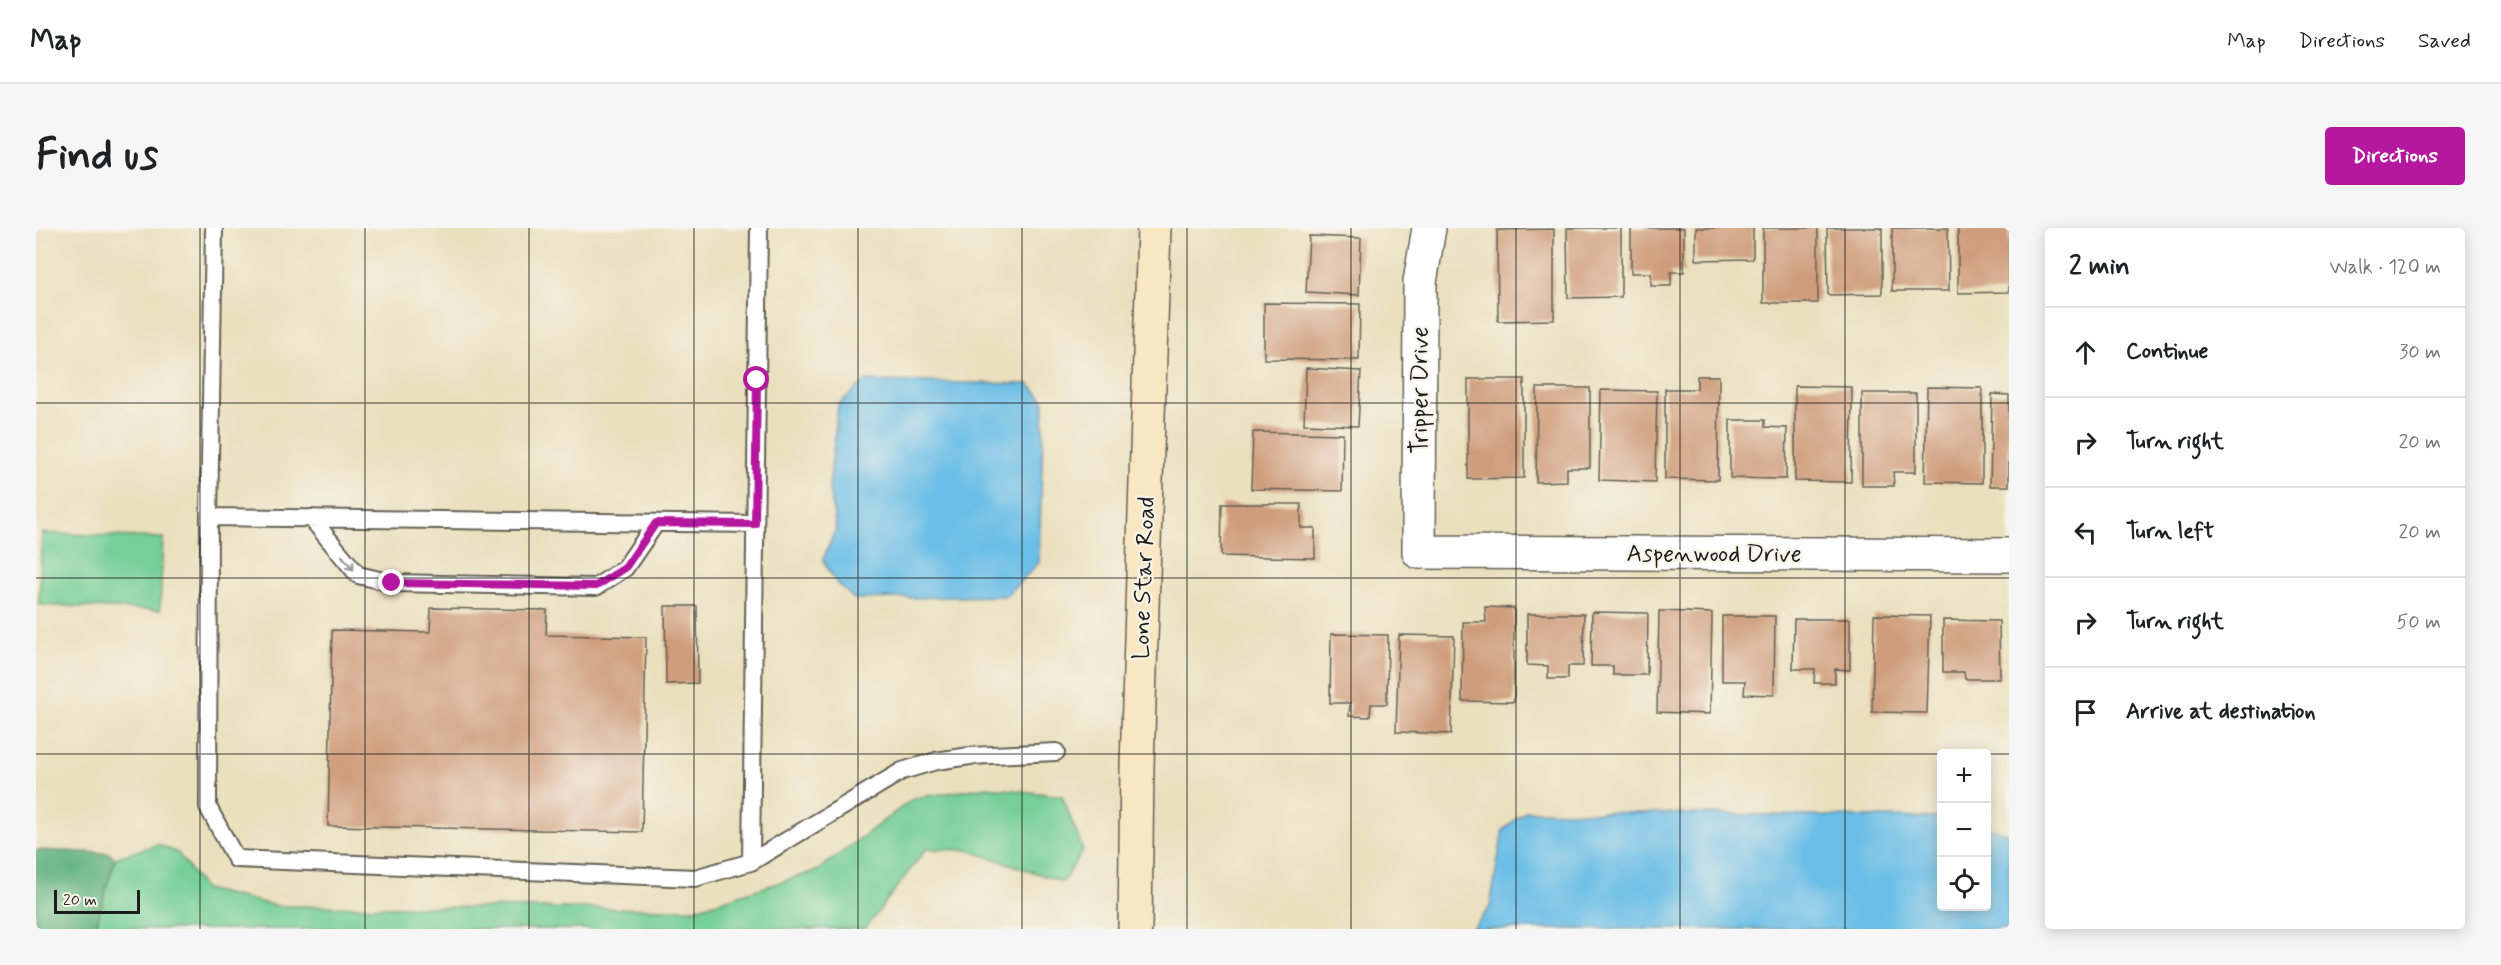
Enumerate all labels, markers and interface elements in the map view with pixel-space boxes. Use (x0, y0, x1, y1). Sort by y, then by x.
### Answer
text: Map (30, 23, 81, 60)
text: Map (2227, 27, 2266, 55)
text: Directions (2299, 27, 2385, 55)
text: Saved (2418, 27, 2471, 55)
button: Directions (2325, 127, 2465, 185)
text: Find us (36, 129, 158, 184)
text: 2 min (2069, 250, 2130, 284)
text: Walk · 120 m (2330, 254, 2441, 281)
street label: Tripper Drive (1405, 326, 1436, 454)
icon: ahead (2069, 336, 2102, 369)
text: Continue (2126, 338, 2208, 366)
text: 30 m (2399, 339, 2441, 366)
route start (743, 366, 769, 392)
icon: right (2069, 426, 2102, 459)
text: Turn right (2126, 428, 2224, 456)
text: 20 m (2398, 429, 2441, 456)
street label: Lone Star Road (1126, 496, 1163, 660)
icon: left (2069, 516, 2102, 549)
text: Turn left (2126, 518, 2214, 546)
text: 20 m (2398, 519, 2441, 546)
street label: Aspenwood Drive (1626, 539, 1802, 570)
one-way arrow (341, 555, 355, 570)
route end (378, 569, 404, 595)
icon: right (2069, 606, 2102, 639)
text: Turn right (2126, 608, 2224, 636)
text: 50 m (2396, 609, 2441, 636)
icon: arrive (2069, 696, 2102, 729)
text: Arrive at destination (2126, 698, 2316, 726)
map controls (1937, 749, 1991, 911)
button: + (1937, 749, 1991, 803)
button: − (1937, 803, 1991, 857)
button: locate (1937, 857, 1991, 911)
scale bar (54, 887, 140, 914)
text: 20 m (63, 890, 97, 911)

